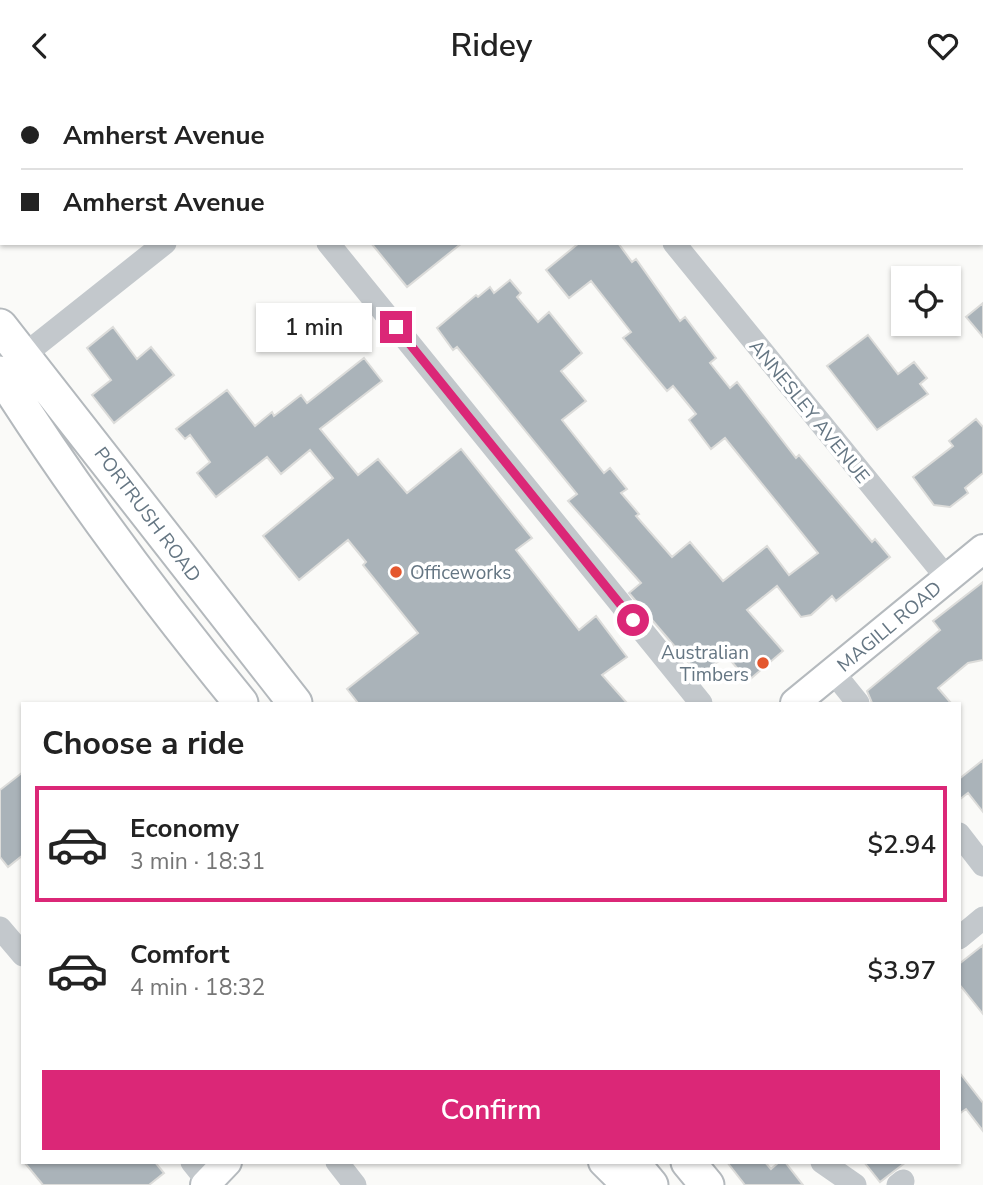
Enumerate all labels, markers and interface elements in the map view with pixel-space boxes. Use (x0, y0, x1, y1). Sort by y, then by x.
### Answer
text: Ridey (451, 24, 532, 67)
icon: back (21, 27, 59, 65)
icon: heart (924, 27, 962, 65)
text: Amherst Avenue (63, 118, 265, 153)
text: Amherst Avenue (63, 185, 265, 220)
map controls (891, 266, 961, 336)
button: locate (891, 266, 961, 336)
callout: 1 min (256, 303, 372, 351)
route end (380, 311, 412, 343)
text: 1 min (285, 312, 343, 343)
street label: ANNESLEY AVENUE (743, 334, 875, 489)
street label: PORTRUSH ROAD (88, 442, 207, 587)
place label: Officeworks (410, 560, 511, 586)
marker: Officeworks (388, 564, 404, 580)
street label: MAGILL ROAD (832, 575, 947, 678)
route start (617, 604, 649, 636)
place label: Australian Timbers (661, 640, 749, 688)
marker: Australian Timbers (755, 655, 771, 671)
text: Choose a ride (42, 722, 244, 765)
text: Economy (130, 811, 239, 846)
icon: car (46, 813, 109, 876)
text: $2.94 (867, 827, 936, 862)
text: 3 min · 18:31 (130, 846, 265, 877)
text: Comfort (130, 937, 230, 972)
icon: car (46, 939, 109, 1002)
text: $3.97 (867, 953, 936, 988)
text: 4 min · 18:32 (130, 972, 265, 1003)
button: Confirm (42, 1070, 940, 1150)

